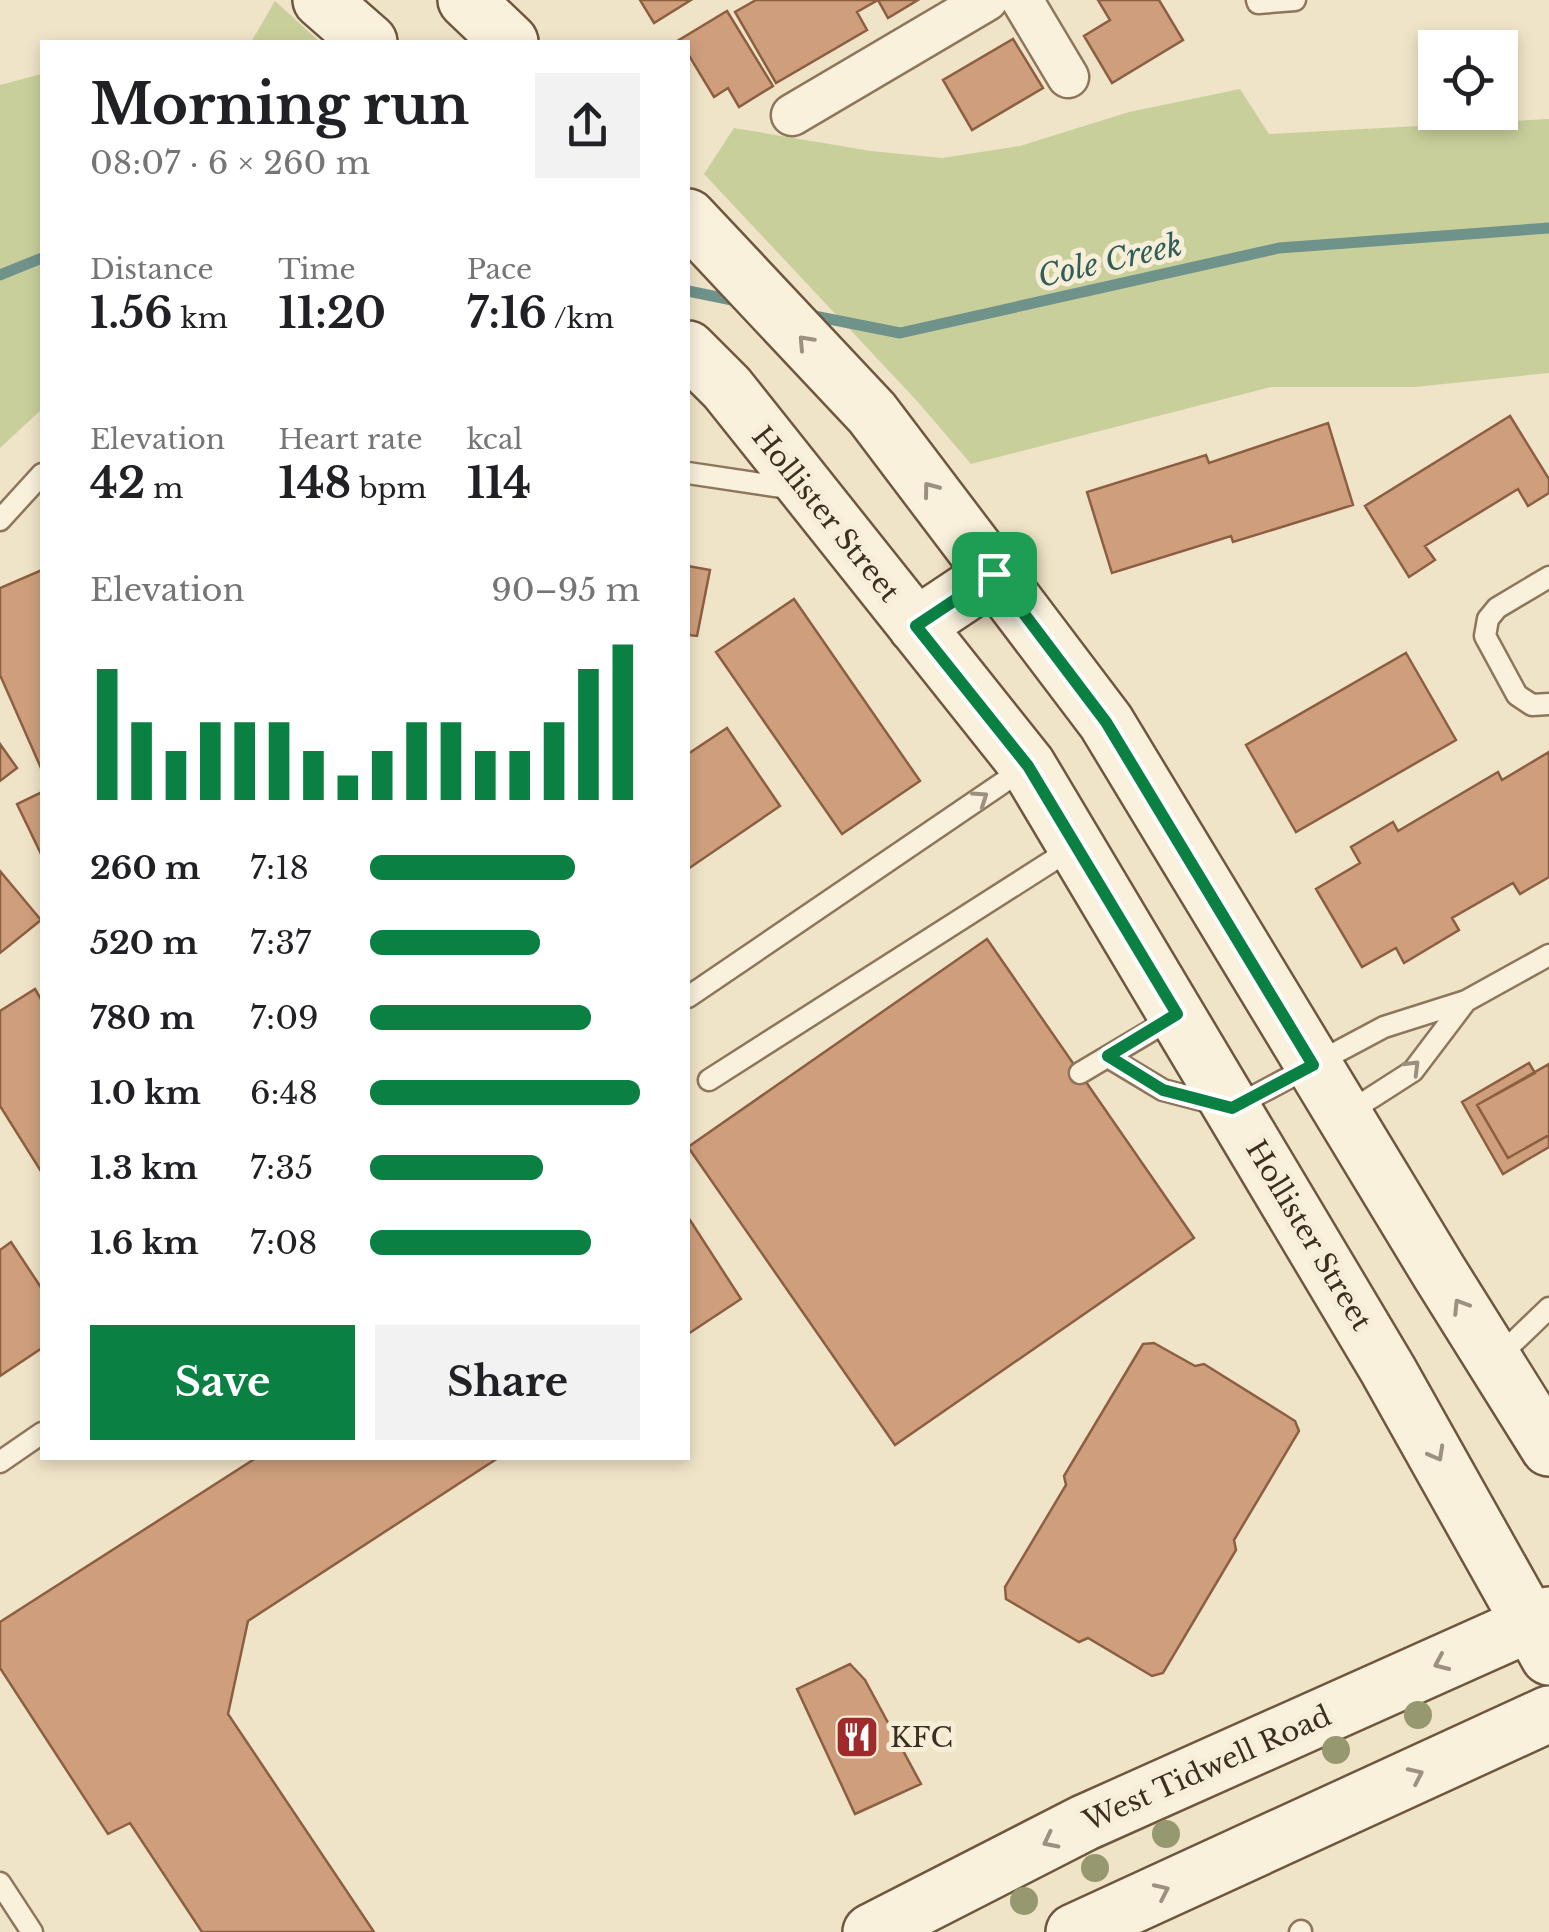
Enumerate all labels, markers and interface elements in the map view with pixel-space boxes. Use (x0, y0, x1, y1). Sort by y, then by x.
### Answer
map controls (1418, 30, 1518, 130)
button: locate (1418, 30, 1518, 130)
text: Morning run (90, 71, 469, 139)
button: share (535, 73, 640, 178)
text: 08:07 · 6 × 260 m (90, 143, 370, 183)
water label: Cole Creek (1034, 226, 1186, 295)
text: Distance (90, 252, 213, 287)
text: Time (278, 252, 356, 287)
text: Pace (467, 252, 532, 287)
text: 1.56 (90, 287, 173, 339)
text: 11:20 (278, 287, 386, 339)
text: 7:16 (467, 287, 547, 339)
text: km (173, 301, 228, 336)
text: /km (547, 301, 614, 336)
one-way arrow (799, 335, 817, 354)
street label: Hollister Street (744, 420, 907, 609)
text: Elevation (90, 422, 225, 457)
text: Heart rate (278, 422, 423, 457)
text: kcal (467, 422, 523, 457)
text: 42 (90, 457, 145, 509)
text: 148 (278, 457, 351, 509)
text: 114 (467, 457, 531, 509)
text: m (145, 471, 183, 506)
text: bpm (351, 471, 427, 506)
one-way arrow (924, 482, 941, 500)
pin (952, 532, 1037, 617)
icon: arrive (967, 547, 1022, 602)
text: Elevation (90, 570, 244, 610)
text: 90–95 m (491, 570, 640, 610)
one-way arrow (969, 792, 988, 810)
text: 260 m (90, 848, 200, 888)
text: 7:18 (250, 848, 309, 888)
text: 520 m (90, 923, 198, 963)
text: 7:37 (250, 923, 311, 963)
text: 780 m (90, 998, 195, 1038)
text: 7:09 (250, 998, 319, 1038)
one-way arrow (1402, 1061, 1420, 1079)
text: 1.0 km (90, 1073, 201, 1113)
text: 6:48 (250, 1073, 318, 1113)
street label: Hollister Street (1238, 1134, 1379, 1337)
text: 1.3 km (90, 1148, 198, 1188)
text: 7:35 (250, 1148, 313, 1188)
text: 1.6 km (90, 1223, 199, 1263)
text: 7:08 (250, 1223, 317, 1263)
one-way arrow (1453, 1299, 1472, 1317)
button: Save (90, 1325, 355, 1440)
button: Share (375, 1325, 640, 1440)
one-way arrow (1425, 1443, 1444, 1461)
one-way arrow (1433, 1651, 1451, 1671)
street label: West Tidwell Road (1077, 1698, 1337, 1839)
restaurant icon: KFC (834, 1714, 880, 1760)
place label: KFC (890, 1720, 953, 1755)
one-way arrow (1406, 1767, 1424, 1787)
one-way arrow (1042, 1829, 1060, 1848)
one-way arrow (1152, 1884, 1170, 1904)

